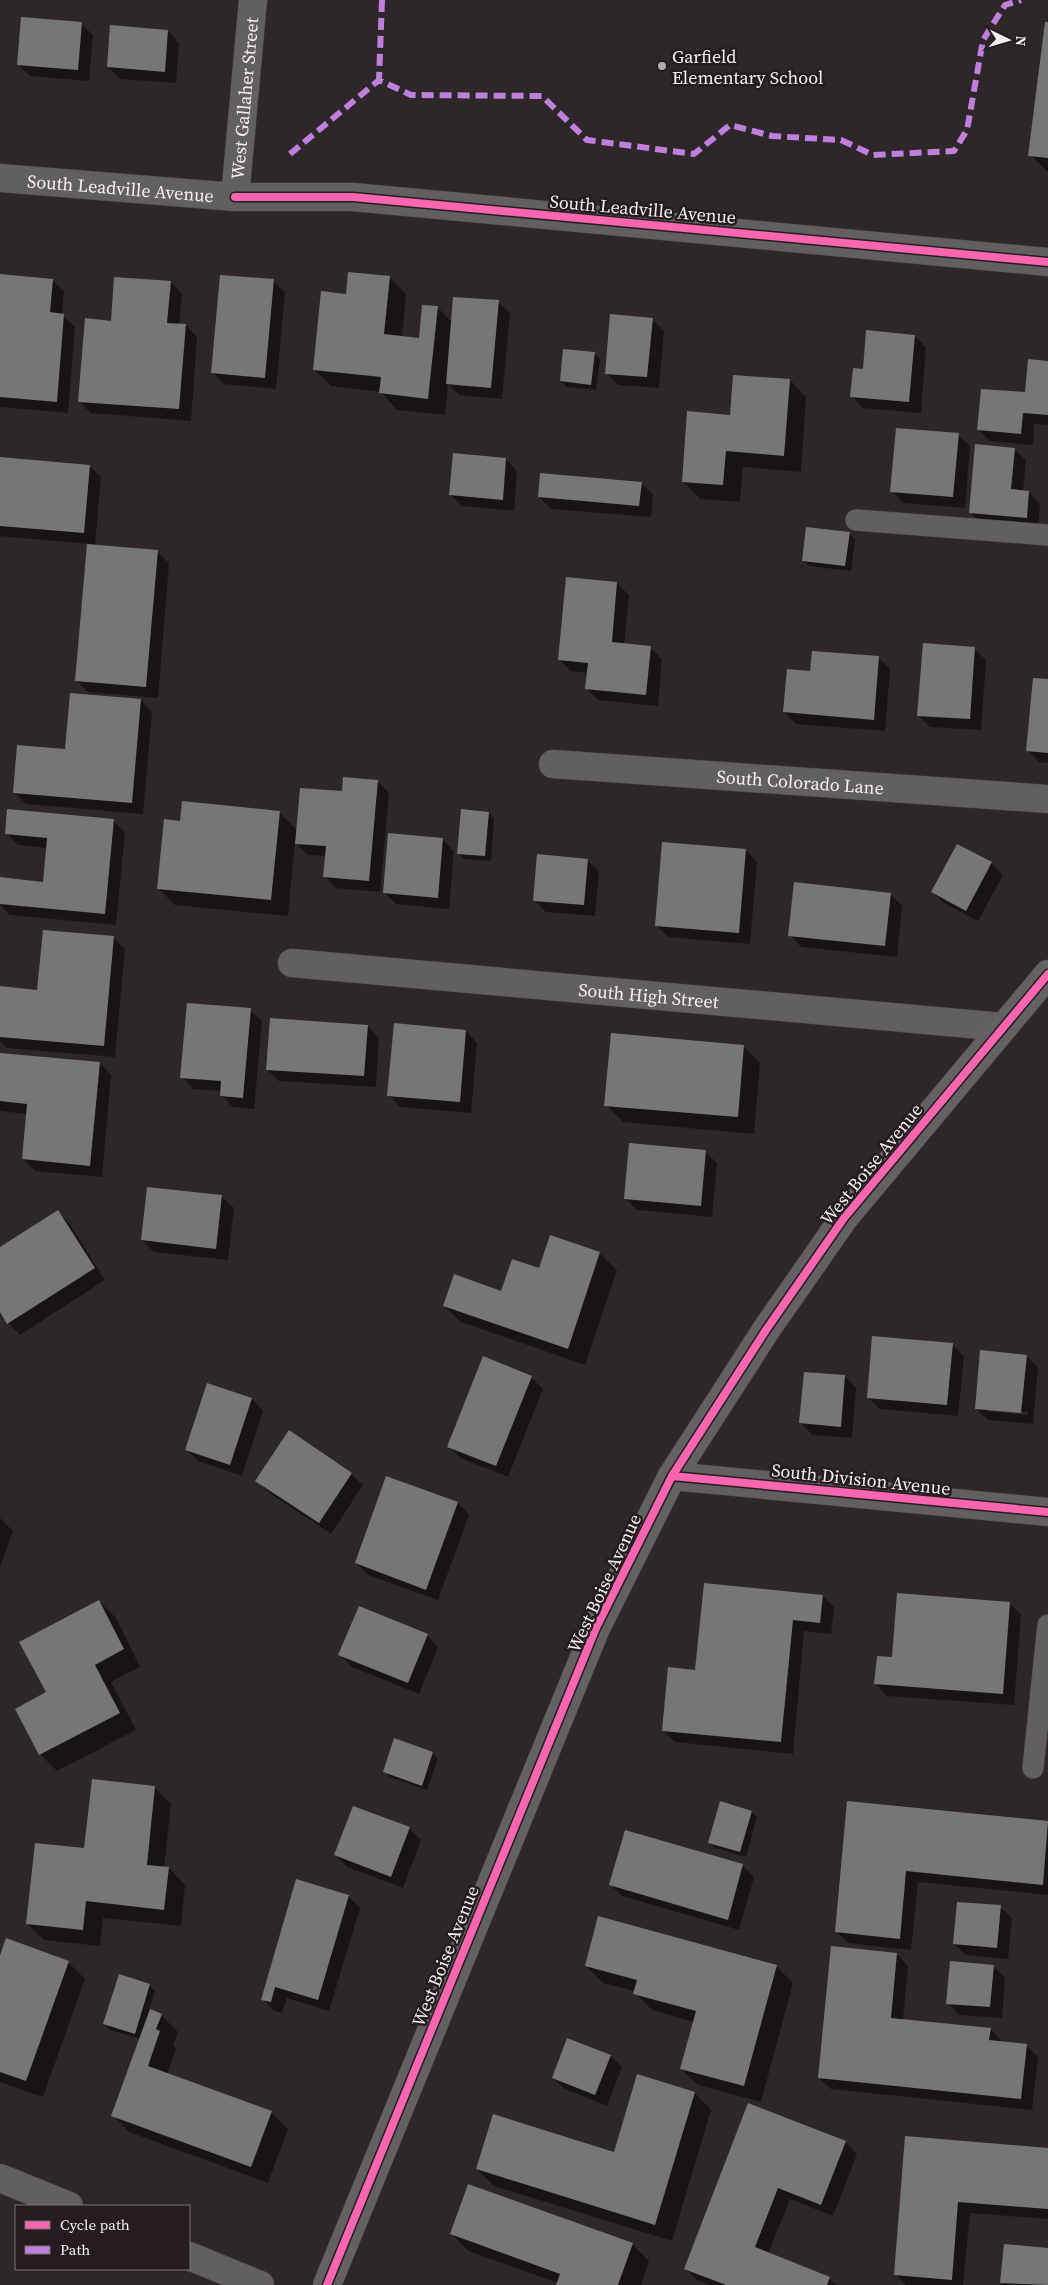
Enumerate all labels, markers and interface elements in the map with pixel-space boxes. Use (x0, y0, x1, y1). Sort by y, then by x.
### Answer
north arrow (983, 15, 1033, 65)
street label: West Gallaher Street (224, 16, 264, 181)
text: N (1011, 35, 1031, 47)
place label: Garfield Elementary School (672, 44, 823, 90)
marker: Garfield Elementary School (656, 60, 668, 72)
street label: South Leadville Avenue (26, 168, 215, 208)
street label: South Leadville Avenue (549, 188, 737, 230)
street label: South Colorado Lane (716, 763, 885, 800)
street label: South High Street (577, 976, 720, 1014)
street label: West Boise Avenue (814, 1098, 928, 1230)
street label: South Division Avenue (770, 1457, 952, 1501)
street label: West Boise Avenue (561, 1510, 647, 1656)
street label: West Boise Avenue (405, 1882, 485, 2030)
legend (15, 2205, 190, 2270)
text: Cycle path (60, 2214, 130, 2235)
text: Path (60, 2239, 90, 2260)

